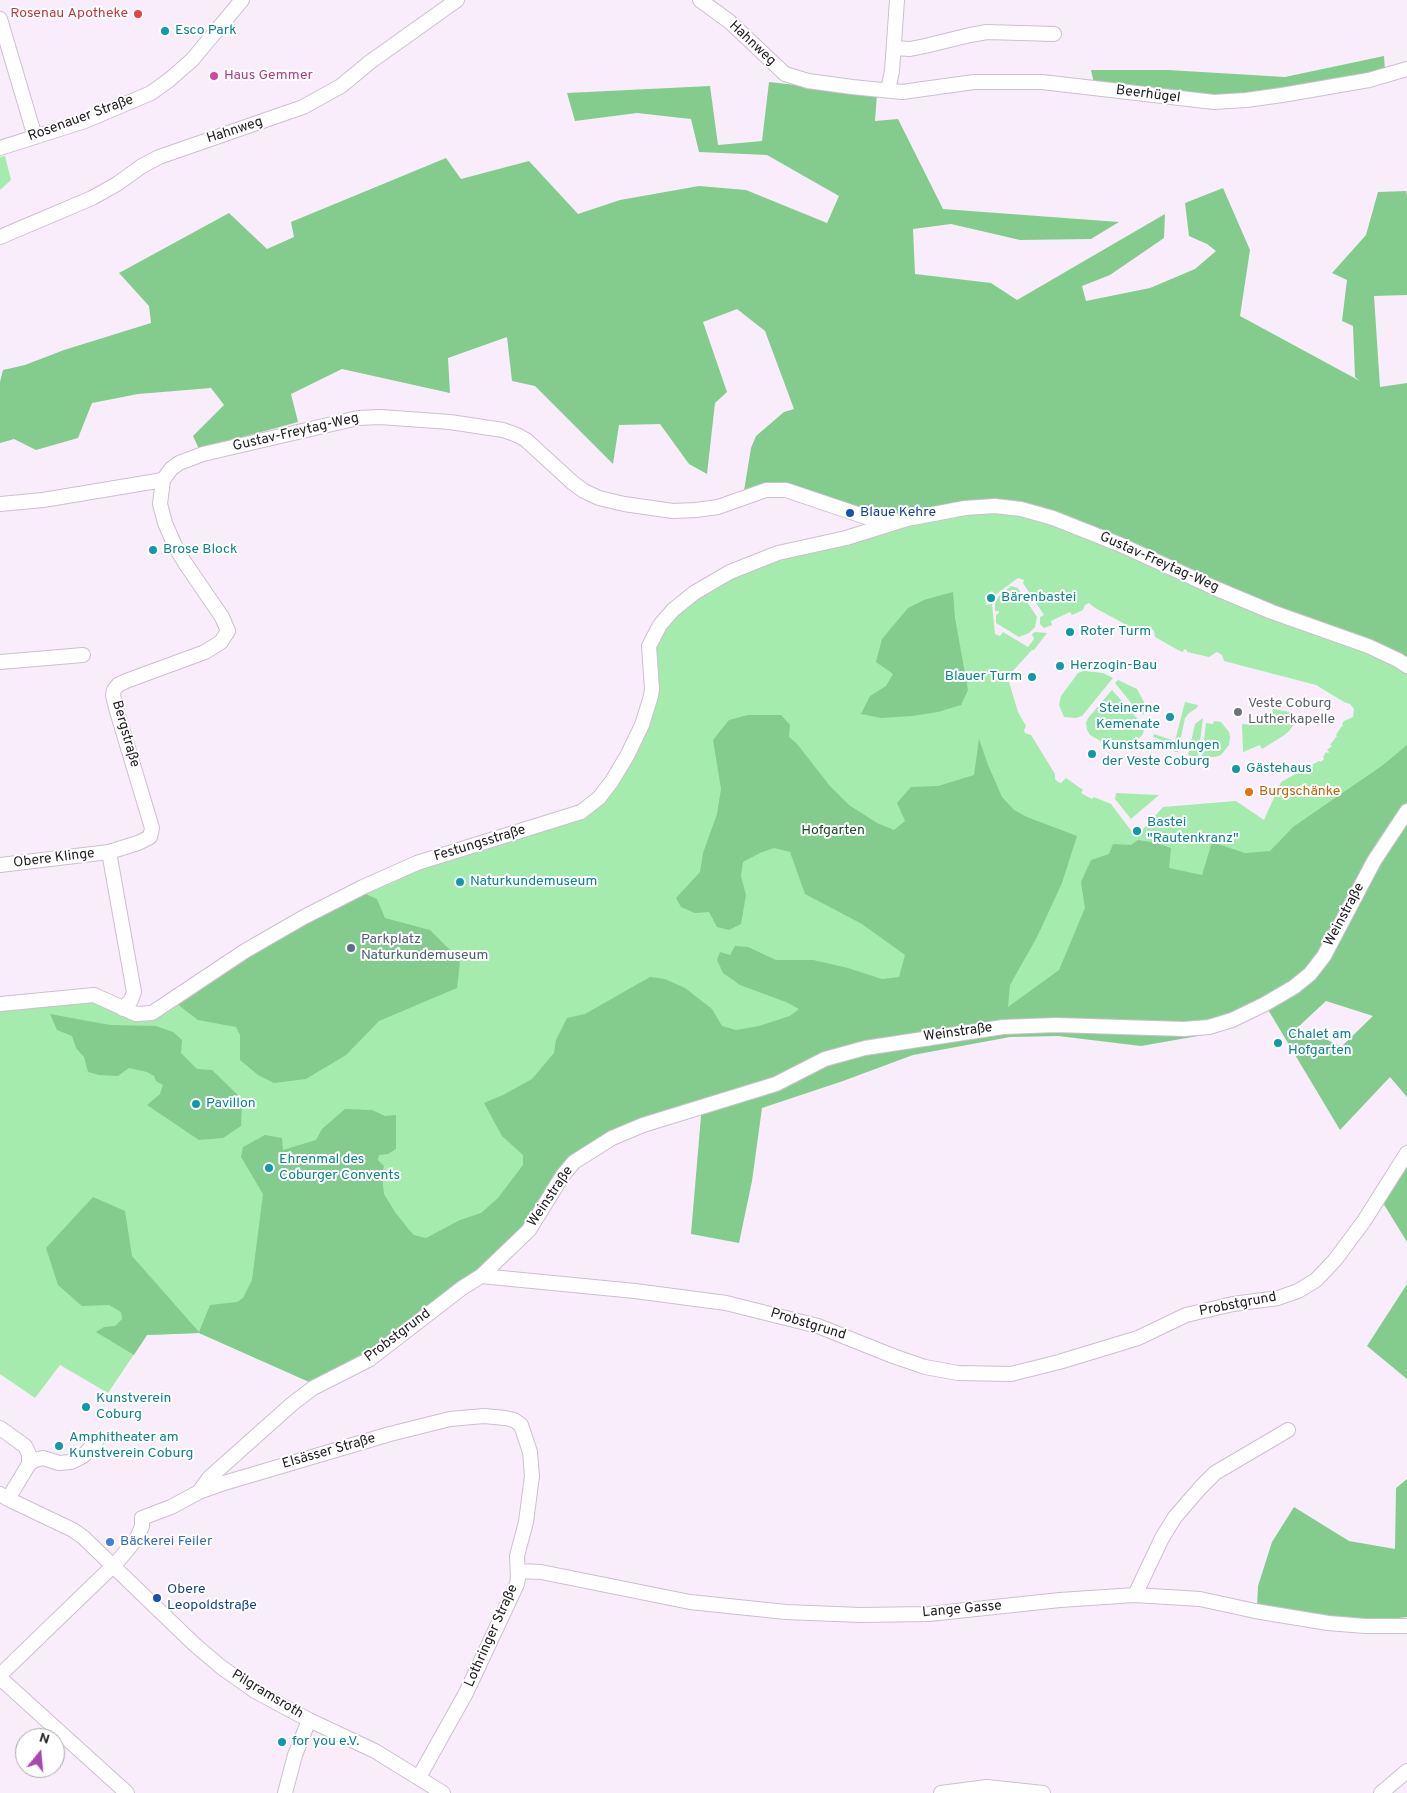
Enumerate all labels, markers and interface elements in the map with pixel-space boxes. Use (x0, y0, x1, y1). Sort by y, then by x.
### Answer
place label: Rosenau Apotheke (10, 6, 128, 22)
marker: Rosenau Apotheke (132, 8, 144, 20)
street label: Hahnweg (725, 18, 779, 70)
place label: Esco Park (175, 23, 237, 39)
marker: Esco Park (159, 25, 171, 37)
place label: Haus Gemmer (224, 68, 313, 84)
marker: Haus Gemmer (208, 70, 220, 82)
street label: Beerhügel (1115, 83, 1181, 107)
street label: Rosenauer Straße (26, 92, 136, 146)
street label: Hahnweg (205, 114, 265, 148)
street label: Gustav-Freytag-Weg (231, 410, 361, 456)
place label: Blaue Kehre (860, 505, 936, 521)
marker: Blaue Kehre (844, 507, 856, 519)
street label: Gustav-Freytag-Weg (1097, 529, 1221, 597)
place label: Brose Block (163, 542, 238, 558)
marker: Brose Block (147, 544, 159, 556)
place label: Bärenbastei (1001, 590, 1076, 606)
marker: Bärenbastei (985, 592, 997, 604)
place label: Roter Turm (1080, 624, 1151, 640)
marker: Roter Turm (1064, 626, 1076, 638)
place label: Herzogin-Bau (1070, 658, 1157, 674)
marker: Herzogin-Bau (1054, 660, 1066, 672)
place label: Blauer Turm (945, 669, 1022, 685)
marker: Blauer Turm (1026, 671, 1038, 683)
place label: Veste Coburg Lutherkapelle (1248, 696, 1335, 729)
street label: Bergstraße (107, 699, 143, 769)
place label: Steinerne Kemenate (1096, 701, 1160, 734)
marker: Veste Coburg Lutherkapelle (1232, 706, 1244, 718)
marker: Steinerne Kemenate (1164, 711, 1176, 723)
place label: Kunstsammlungen der Veste Coburg (1102, 738, 1220, 770)
marker: Kunstsammlungen der Veste Coburg (1086, 748, 1098, 760)
place label: Gästehaus (1246, 761, 1312, 777)
marker: Gästehaus (1230, 763, 1242, 775)
place label: Burgschänke (1259, 784, 1340, 800)
marker: Burgschänke (1243, 786, 1255, 798)
place label: Bastei "Rautenkranz" (1147, 815, 1239, 848)
street label: Festungsstraße (432, 822, 528, 866)
park label: Hofgarten (801, 823, 865, 839)
marker: Bastei "Rautenkranz" (1131, 825, 1143, 837)
street label: Obere Klinge (12, 846, 96, 872)
place label: Naturkundemuseum (470, 874, 597, 890)
marker: Naturkundemuseum (454, 876, 466, 888)
street label: Weinstraße (1321, 880, 1369, 950)
place label: Parkplatz Naturkundemuseum (361, 932, 488, 964)
marker: Parkplatz Naturkundemuseum (345, 942, 357, 954)
street label: Weinstraße (922, 1020, 994, 1046)
place label: Chalet am Hofgarten (1288, 1027, 1352, 1060)
marker: Chalet am Hofgarten (1272, 1037, 1284, 1049)
place label: Pavillon (206, 1096, 256, 1112)
marker: Pavillon (190, 1098, 202, 1110)
place label: Ehrenmal des Coburger Convents (279, 1152, 400, 1184)
marker: Ehrenmal des Coburger Convents (263, 1162, 275, 1174)
street label: Weinstraße (525, 1164, 577, 1230)
street label: Probstgrund (1198, 1289, 1278, 1321)
street label: Probstgrund (362, 1306, 434, 1366)
street label: Probstgrund (768, 1306, 848, 1344)
place label: Kunstverein Coburg (96, 1391, 171, 1424)
marker: Kunstverein Coburg (80, 1401, 92, 1413)
place label: Amphitheater am Kunstverein Coburg (69, 1430, 193, 1462)
street label: Elsässer Straße (281, 1431, 377, 1473)
marker: Amphitheater am Kunstverein Coburg (53, 1440, 65, 1452)
place label: Bäckerei Feiler (120, 1534, 212, 1550)
marker: Bäckerei Feiler (104, 1536, 116, 1548)
place label: Obere Leopoldstraße (167, 1582, 257, 1614)
street label: Lothringer Straße (462, 1582, 522, 1690)
marker: Obere Leopoldstraße (151, 1592, 163, 1604)
street label: Lange Gasse (922, 1598, 1002, 1622)
street label: Pilgramsroth (228, 1667, 306, 1723)
north arrow (15, 1728, 65, 1778)
text: N (37, 1730, 52, 1749)
place label: for you e.V. (292, 1734, 359, 1750)
marker: for you e.V. (276, 1736, 288, 1748)

